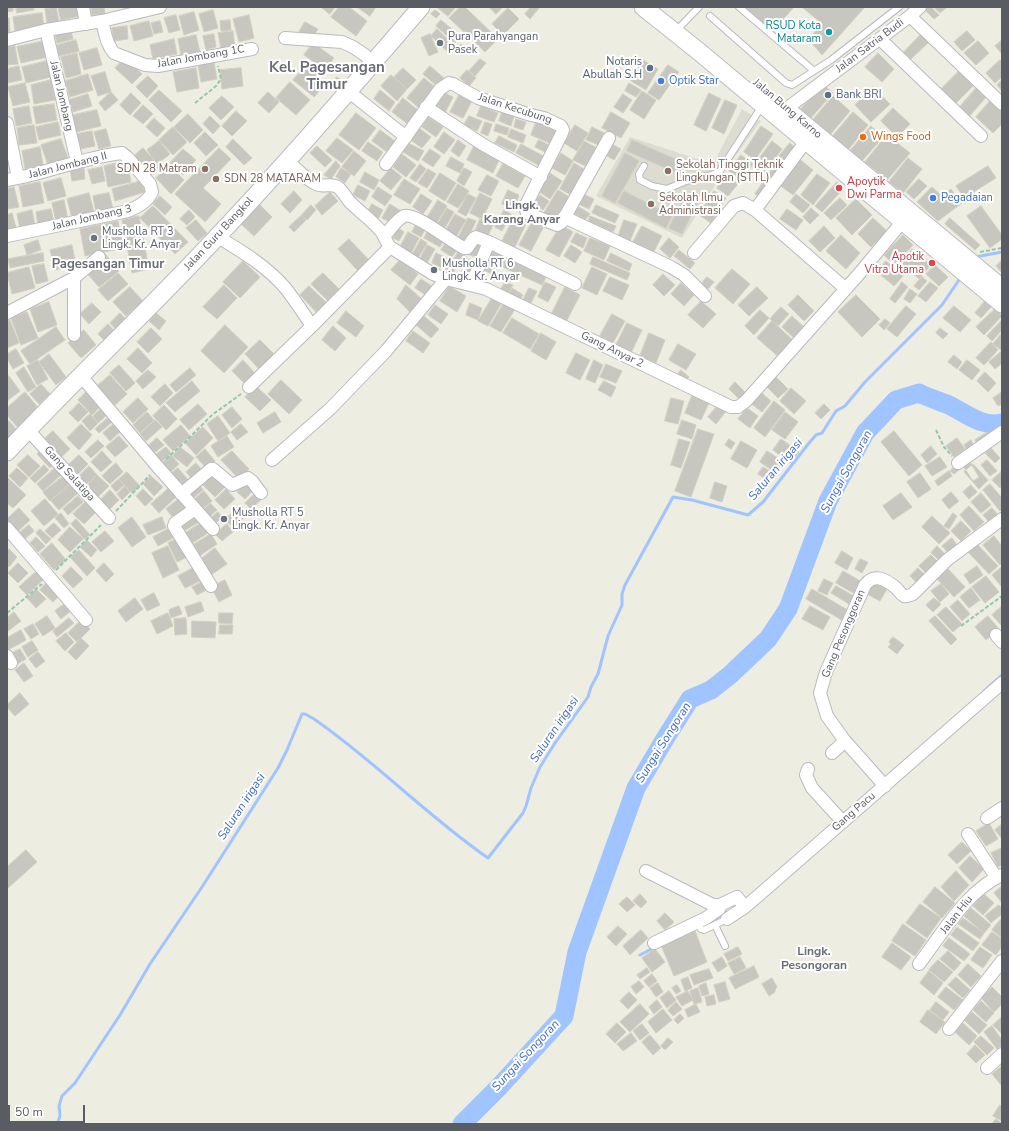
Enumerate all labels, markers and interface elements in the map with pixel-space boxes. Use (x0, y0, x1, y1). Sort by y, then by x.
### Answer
street label: Jalan Satria Budi (833, 16, 907, 76)
place label: RSUD Kota Mataram (765, 19, 821, 45)
marker: RSUD Kota Mataram (824, 27, 834, 37)
place label: Pura Parahyangan Pasek (448, 30, 538, 56)
marker: Pura Parahyangan Pasek (435, 38, 445, 48)
street label: Jalan Jombang 1C (156, 43, 246, 71)
place label: Notaris Abullah S.H (582, 55, 642, 81)
district label: Kel. Pagesangan Timur (269, 59, 385, 94)
street label: Jalan Jombang (47, 60, 75, 132)
marker: Notaris Abullah S.H (645, 63, 655, 73)
place label: Optik Star (669, 74, 719, 88)
marker: Optik Star (656, 76, 666, 86)
street label: Jalan Bung Karno (750, 76, 824, 142)
place label: Bank BRI (836, 88, 881, 102)
marker: Bank BRI (823, 90, 833, 100)
street label: Jalan Kecubung (476, 91, 554, 127)
place label: Wings Food (871, 130, 931, 144)
marker: Wings Food (858, 132, 868, 142)
street label: Jalan Jombang II (28, 150, 108, 182)
place label: Sekolah Tinggi Teknik Lingkungan (STTL) (676, 158, 783, 184)
place label: SDN 28 Matram (117, 162, 197, 176)
marker: SDN 28 Matram (200, 164, 210, 174)
marker: Sekolah Tinggi Teknik Lingkungan (STTL) (663, 166, 673, 176)
place label: SDN 28 MATARAM (224, 172, 321, 186)
marker: SDN 28 MATARAM (211, 174, 221, 184)
place label: Apoytik Dwi Parma (847, 175, 902, 201)
marker: Apoytik Dwi Parma (834, 183, 844, 193)
place label: Sekolah Ilmu Administrasi (659, 191, 723, 217)
place label: Pegadaian (941, 191, 993, 205)
marker: Pegadaian (928, 193, 938, 203)
street label: Jalan Guru Bangkol (182, 195, 256, 273)
district label: Lingk. Karang Anyar (484, 199, 560, 227)
marker: Sekolah Ilmu Administrasi (646, 199, 656, 209)
street label: Jalan Jombang 3 (51, 202, 133, 234)
place label: Musholla RT 3 Lingk. Kr. Anyar (102, 225, 180, 251)
marker: Musholla RT 3 Lingk. Kr. Anyar (89, 233, 99, 243)
place label: Apotik Vitra Utama (865, 250, 924, 276)
district label: Pagesangan Timur (52, 257, 164, 273)
place label: Musholla RT 6 Lingk. Kr. Anyar (442, 257, 520, 283)
marker: Apotik Vitra Utama (927, 258, 937, 268)
marker: Musholla RT 6 Lingk. Kr. Anyar (429, 265, 439, 275)
street label: Gang Anyar 2 (578, 329, 646, 371)
water label: Sungai Songoran (818, 428, 876, 516)
water label: Saluran irigasi (746, 436, 806, 504)
street label: Gang Salatiga (41, 444, 97, 504)
place label: Musholla RT 5 Lingk. Kr. Anyar (232, 506, 310, 532)
marker: Musholla RT 5 Lingk. Kr. Anyar (219, 514, 229, 524)
street label: Gang Pesonggoran (819, 588, 869, 680)
water label: Saluran irigasi (528, 694, 582, 766)
water label: Sungai Songoran (633, 700, 695, 786)
water label: Saluran irigasi (215, 771, 269, 843)
street label: Gang Pacu (830, 790, 878, 834)
street label: Jalan Hiu (938, 893, 976, 937)
district label: Lingk. Pesongoran (781, 945, 847, 973)
water label: Sungai Songoran (489, 1017, 563, 1095)
scale bar (10, 1097, 87, 1123)
text: 50 m (15, 1104, 43, 1120)

